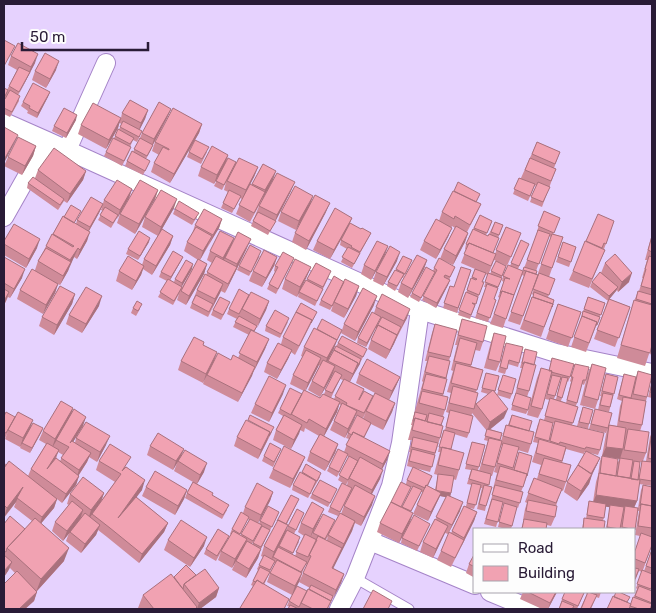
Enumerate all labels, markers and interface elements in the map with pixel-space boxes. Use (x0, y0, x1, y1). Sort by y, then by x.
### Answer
scale bar (22, 20, 149, 52)
text: 50 m (30, 28, 65, 46)
legend (473, 528, 636, 593)
text: Road (518, 539, 554, 557)
text: Building (518, 564, 575, 582)

